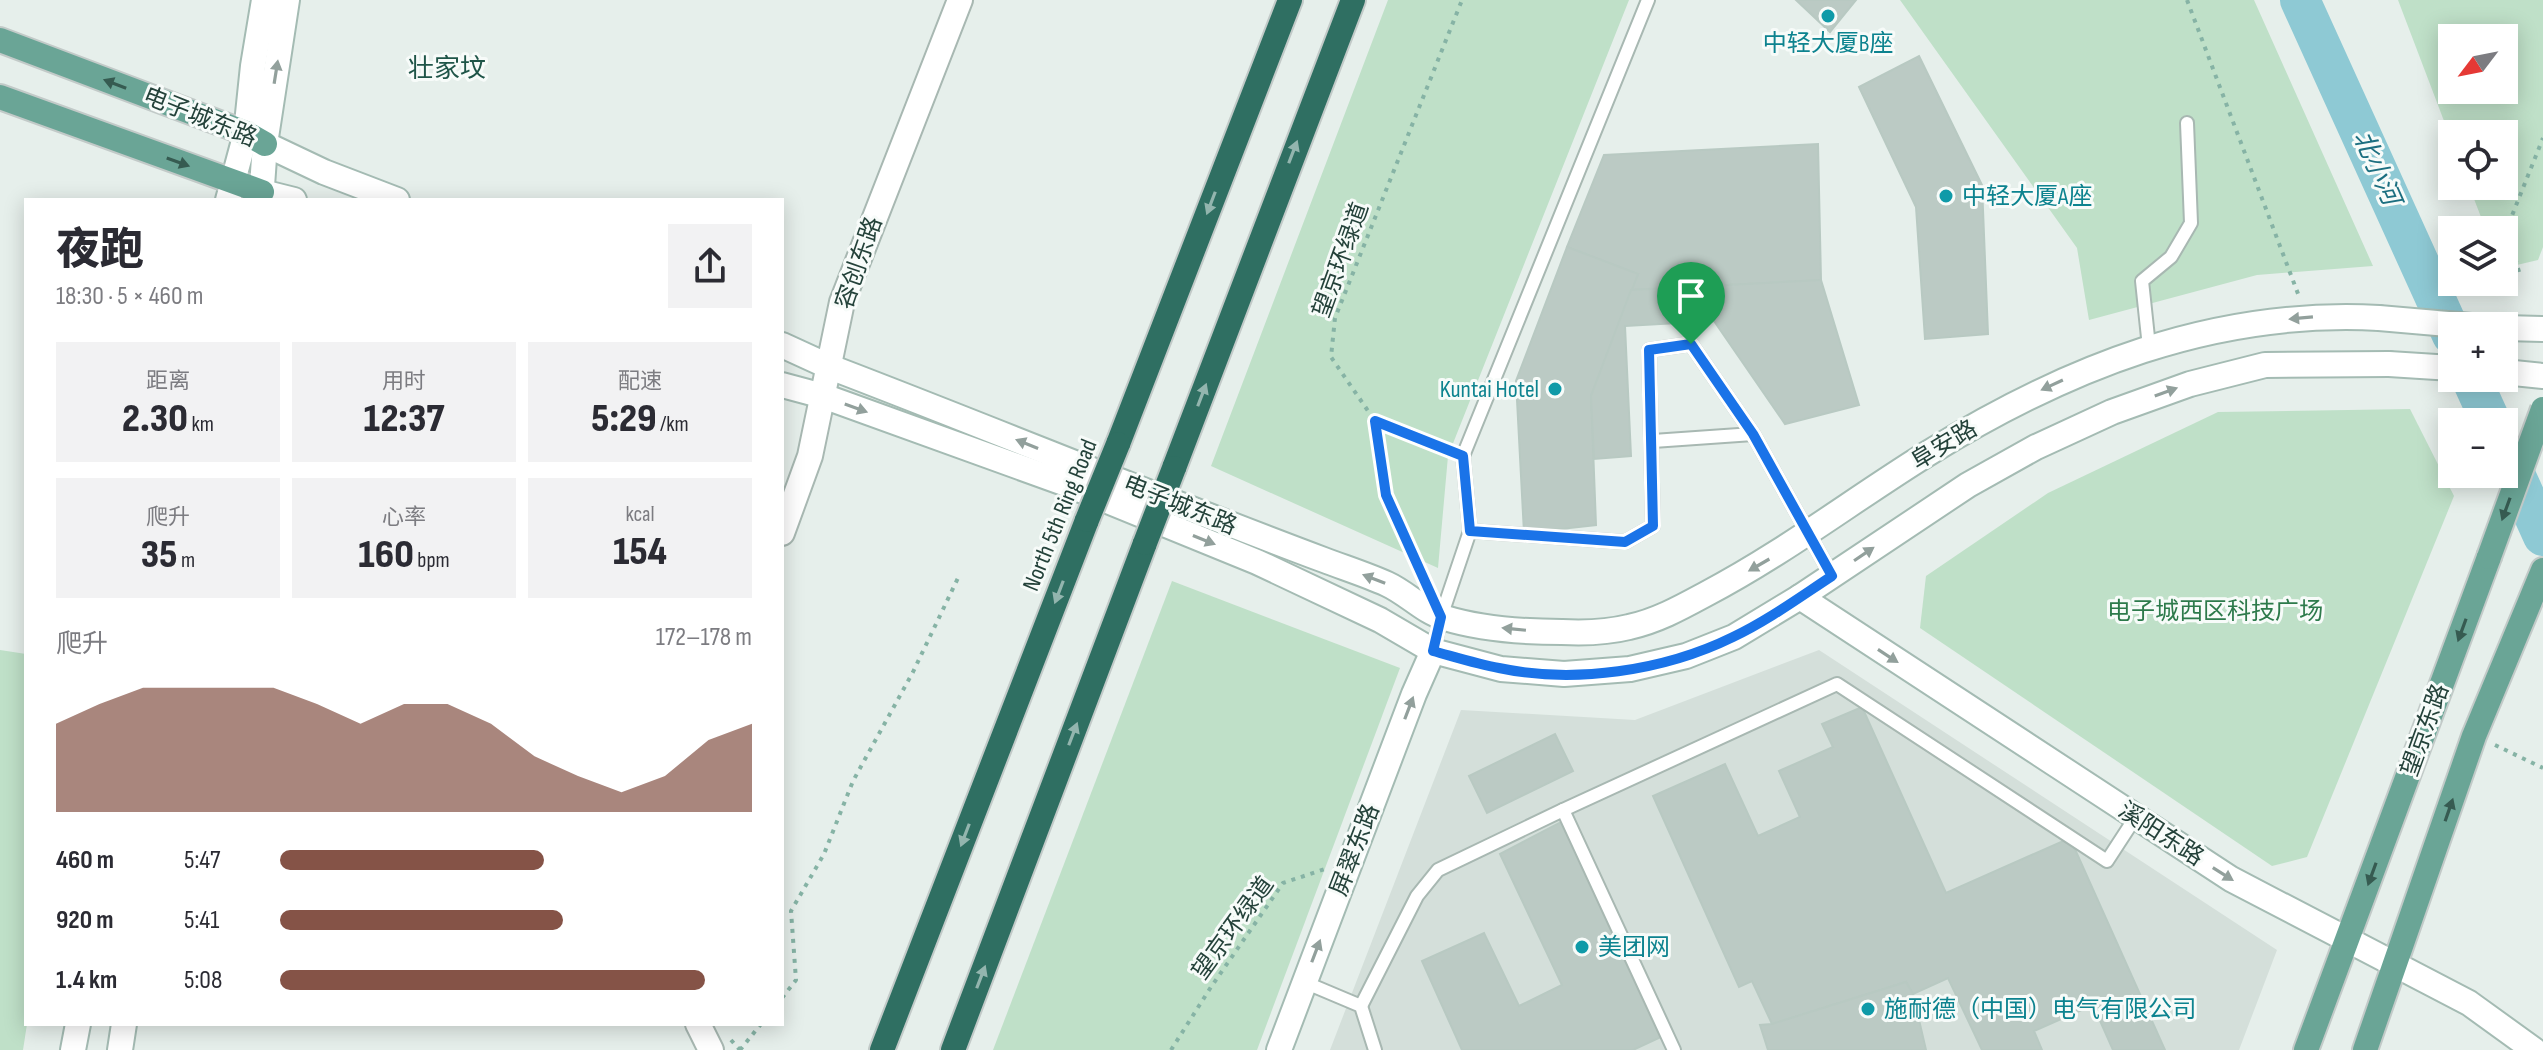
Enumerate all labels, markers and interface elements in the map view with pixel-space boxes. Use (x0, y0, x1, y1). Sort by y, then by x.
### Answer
marker: 中轻大厦B座 (1819, 7, 1837, 25)
north arrow (2438, 24, 2518, 104)
map controls (2438, 24, 2518, 488)
place label: 中轻大厦B座 (1763, 29, 1893, 58)
district label: 壮家坟 (408, 54, 486, 85)
one-way arrow (270, 59, 282, 84)
one-way arrow (103, 77, 127, 89)
street label: 电子城东路 (139, 81, 261, 153)
button: locate (2438, 120, 2518, 200)
water label: 北小河 (2346, 126, 2408, 214)
one-way arrow (1287, 140, 1300, 164)
one-way arrow (167, 156, 191, 169)
place label: 中轻大厦A座 (1962, 182, 2092, 211)
marker: 中轻大厦A座 (1937, 187, 1955, 205)
one-way arrow (1204, 191, 1217, 215)
street label: 望京环绿道 (1307, 199, 1375, 321)
street label: 容创东路 (830, 213, 888, 313)
button: layers (2438, 216, 2518, 296)
text: 夜跑 (56, 224, 144, 277)
button: share (668, 224, 752, 308)
pin (1657, 262, 1725, 344)
icon: arrive (1669, 274, 1713, 318)
text: 18:30 · 5 × 460 m (56, 281, 203, 312)
one-way arrow (2288, 312, 2313, 325)
button: + (2438, 312, 2518, 392)
text: 距离 (146, 368, 190, 395)
text: 用时 (382, 368, 426, 395)
text: 配速 (618, 368, 662, 395)
place label: Kuntai Hotel (1440, 375, 1539, 404)
one-way arrow (2040, 379, 2063, 392)
marker: Kuntai Hotel (1546, 380, 1564, 398)
one-way arrow (1196, 383, 1209, 407)
one-way arrow (2155, 385, 2179, 398)
text: 2.30 (122, 395, 188, 443)
text: 12:37 (364, 395, 444, 443)
text: 5:29 (591, 395, 657, 443)
one-way arrow (845, 402, 869, 415)
button: − (2438, 408, 2518, 488)
text: km (188, 411, 214, 438)
text: /km (657, 411, 689, 438)
street label: 阜安路 (1906, 414, 1982, 476)
street label: North 5th Ring Road (1016, 435, 1104, 595)
one-way arrow (1015, 437, 1039, 450)
street label: 电子城东路 (1119, 469, 1241, 541)
one-way arrow (2500, 497, 2512, 521)
text: kcal (625, 501, 655, 528)
text: 爬升 (146, 504, 190, 531)
text: 心率 (382, 504, 426, 531)
text: 154 (613, 528, 667, 576)
text: 35 (141, 531, 178, 579)
text: 160 (358, 531, 414, 579)
one-way arrow (1192, 534, 1216, 547)
text: m (178, 547, 195, 574)
text: bpm (414, 547, 450, 574)
one-way arrow (1854, 547, 1875, 562)
one-way arrow (1748, 558, 1770, 572)
one-way arrow (1361, 572, 1385, 585)
one-way arrow (1052, 581, 1065, 605)
park label: 电子城西区科技广场 (2107, 597, 2323, 626)
one-way arrow (2455, 618, 2468, 642)
text: 172–178 m (656, 622, 752, 653)
one-way arrow (1501, 622, 1526, 635)
text: 爬升 (56, 629, 108, 660)
one-way arrow (1878, 648, 1899, 663)
street label: 望京东路 (2395, 680, 2455, 780)
one-way arrow (1403, 696, 1416, 720)
one-way arrow (1067, 722, 1080, 746)
street label: 溪阳东路 (2113, 796, 2209, 872)
one-way arrow (2443, 798, 2455, 822)
street label: 屏翠东路 (1324, 800, 1386, 900)
one-way arrow (958, 823, 971, 847)
text: 460 m (56, 845, 114, 876)
text: 5:47 (184, 845, 220, 876)
one-way arrow (2365, 862, 2377, 886)
one-way arrow (2212, 866, 2235, 881)
street label: 望京环绿道 (1186, 871, 1280, 985)
text: 920 m (56, 905, 113, 936)
text: 5:41 (184, 905, 219, 936)
place label: 美团网 (1598, 933, 1670, 962)
marker: 美团网 (1573, 938, 1591, 956)
one-way arrow (1310, 939, 1323, 963)
text: 1.4 km (56, 965, 117, 996)
text: 5:08 (184, 965, 222, 996)
one-way arrow (975, 965, 988, 989)
place label: 施耐德（中国）电气有限公司 (1884, 995, 2196, 1024)
marker: 施耐德（中国）电气有限公司 (1859, 1000, 1877, 1018)

